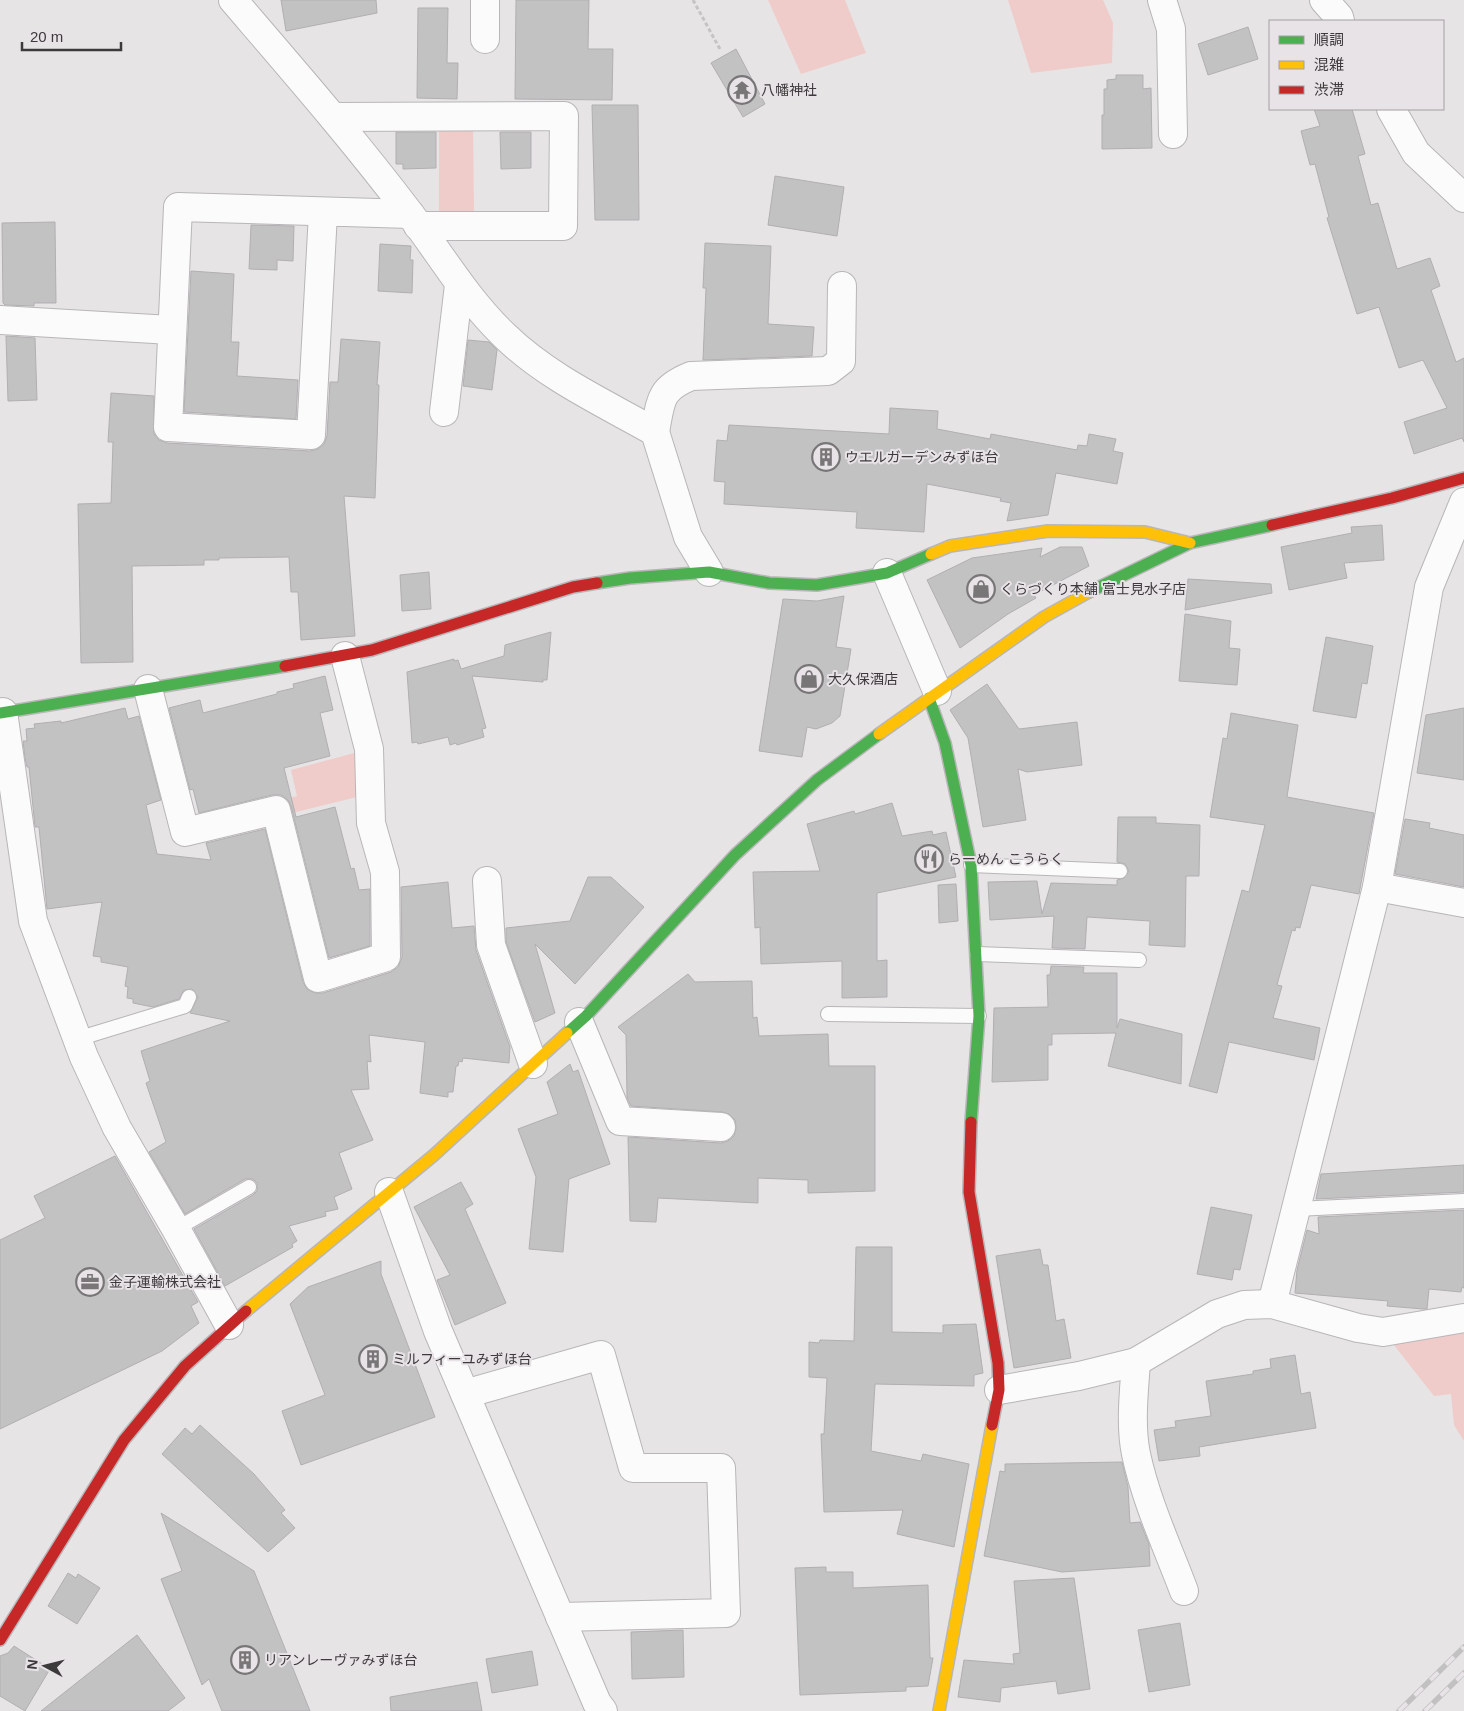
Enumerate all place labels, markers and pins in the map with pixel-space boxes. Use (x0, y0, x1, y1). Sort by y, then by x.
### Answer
temple icon: 八幡神社 (727, 75, 757, 105)
place label: 八幡神社 (761, 82, 817, 98)
building icon: ウエルガーデンみずほ台 (811, 442, 841, 472)
place label: ウエルガーデンみずほ台 (845, 449, 999, 465)
shop icon: くらづくり本舗 富士見水子店 (966, 574, 996, 604)
place label: くらづくり本舗 富士見水子店 (1000, 581, 1186, 597)
shop icon: 大久保酒店 (794, 664, 824, 694)
place label: 大久保酒店 (828, 671, 898, 687)
restaurant icon: らーめん こうらく (914, 844, 944, 874)
place label: らーめん こうらく (948, 851, 1064, 867)
office icon: 金子運輸株式会社 (75, 1267, 105, 1297)
place label: 金子運輸株式会社 (109, 1274, 221, 1290)
building icon: ミルフィーユみずほ台 (358, 1344, 388, 1374)
place label: ミルフィーユみずほ台 (392, 1351, 532, 1367)
building icon: リアンレーヴァみずほ台 (230, 1645, 260, 1675)
place label: リアンレーヴァみずほ台 (264, 1652, 417, 1668)

